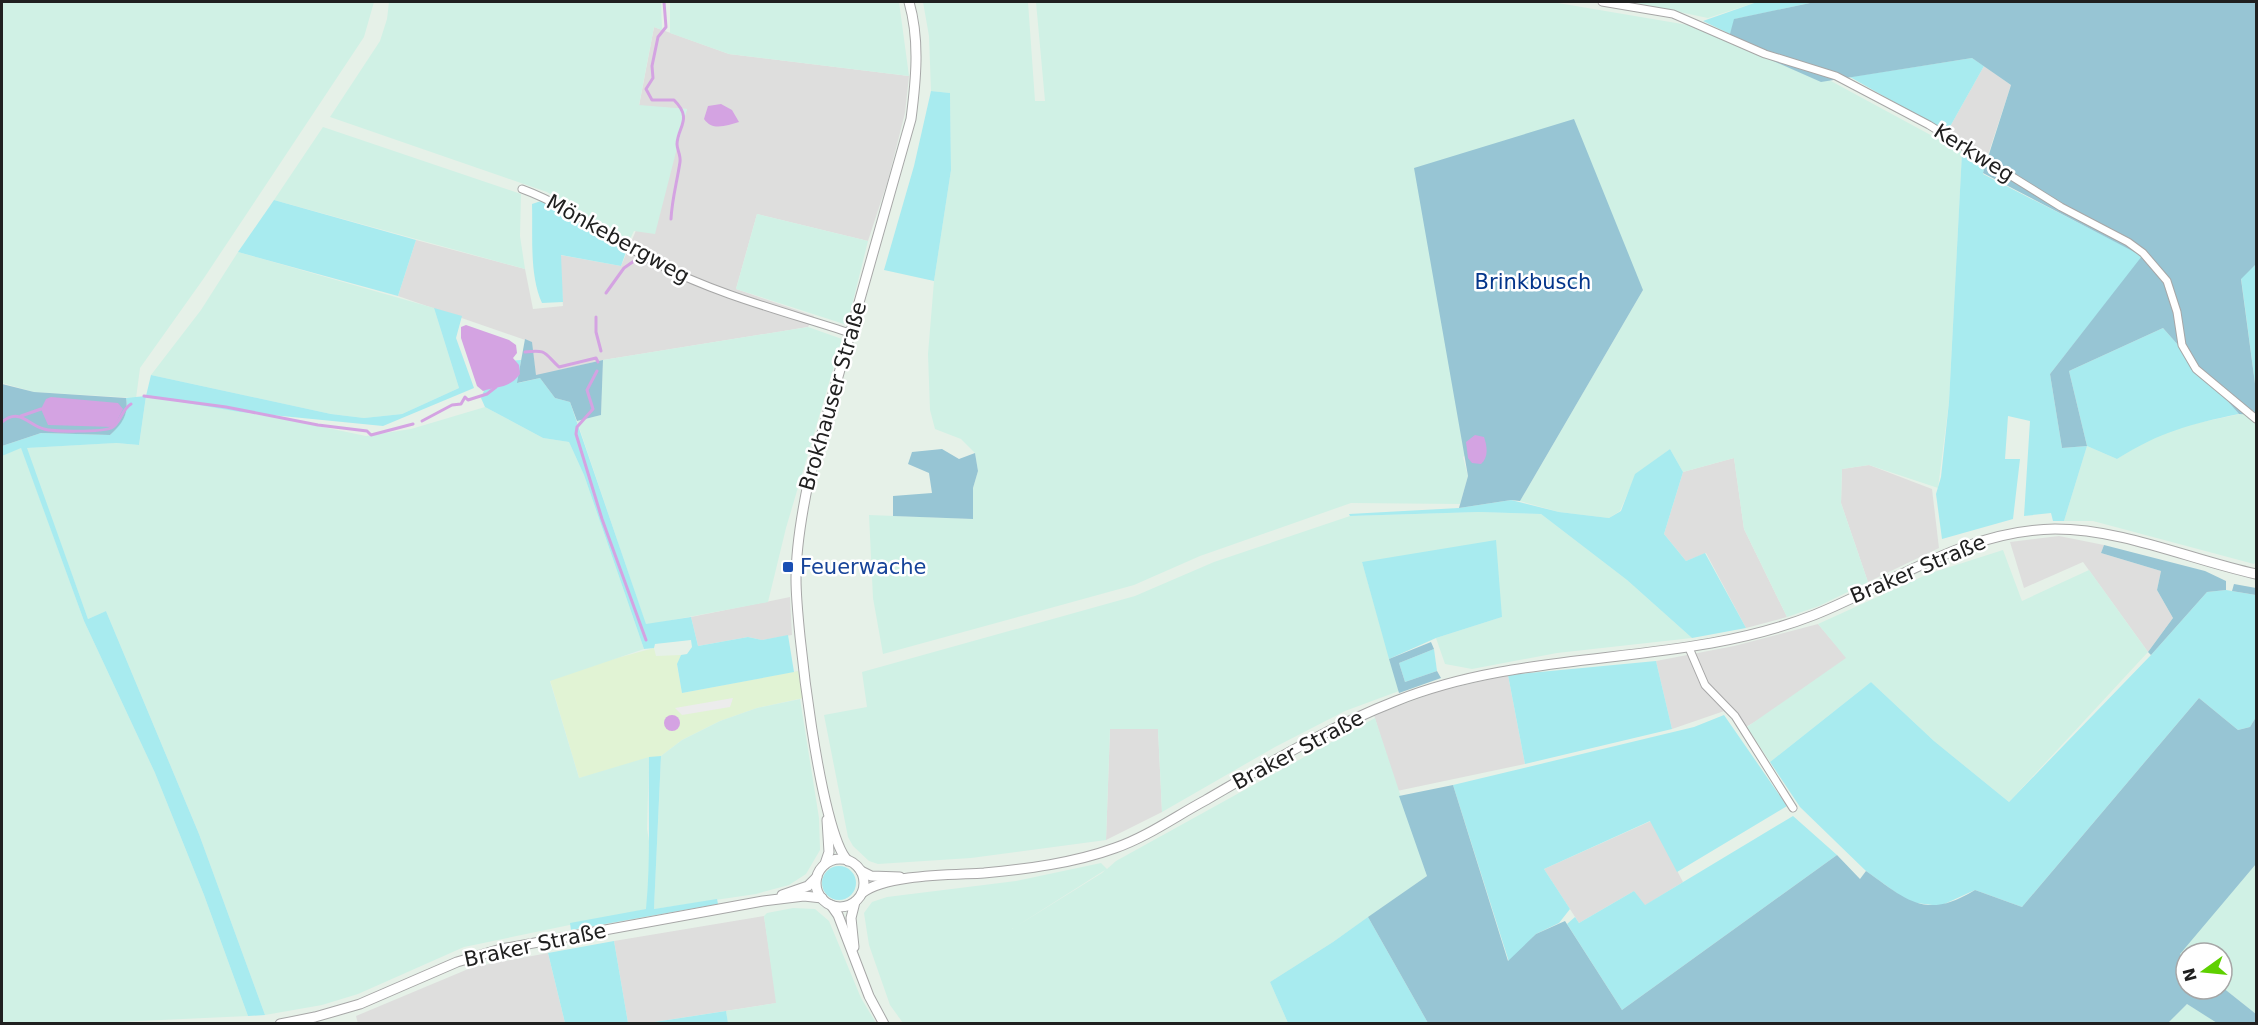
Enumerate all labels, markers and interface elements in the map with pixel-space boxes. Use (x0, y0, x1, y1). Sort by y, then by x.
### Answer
street label: Kerkweg (1930, 119, 2018, 187)
street label: Mönkebergweg (542, 190, 694, 288)
park label: Brinkbusch (1475, 270, 1591, 294)
street label: Brokhauser Straße (795, 299, 871, 493)
street label: Braker Straße (1847, 530, 1989, 608)
place label: Feuerwache (800, 555, 927, 579)
marker: Feuerwache (781, 560, 795, 574)
street label: Braker Straße (1228, 705, 1368, 795)
street label: Braker Straße (462, 918, 608, 972)
north arrow (2174, 941, 2234, 1001)
text: N (2179, 966, 2201, 984)

